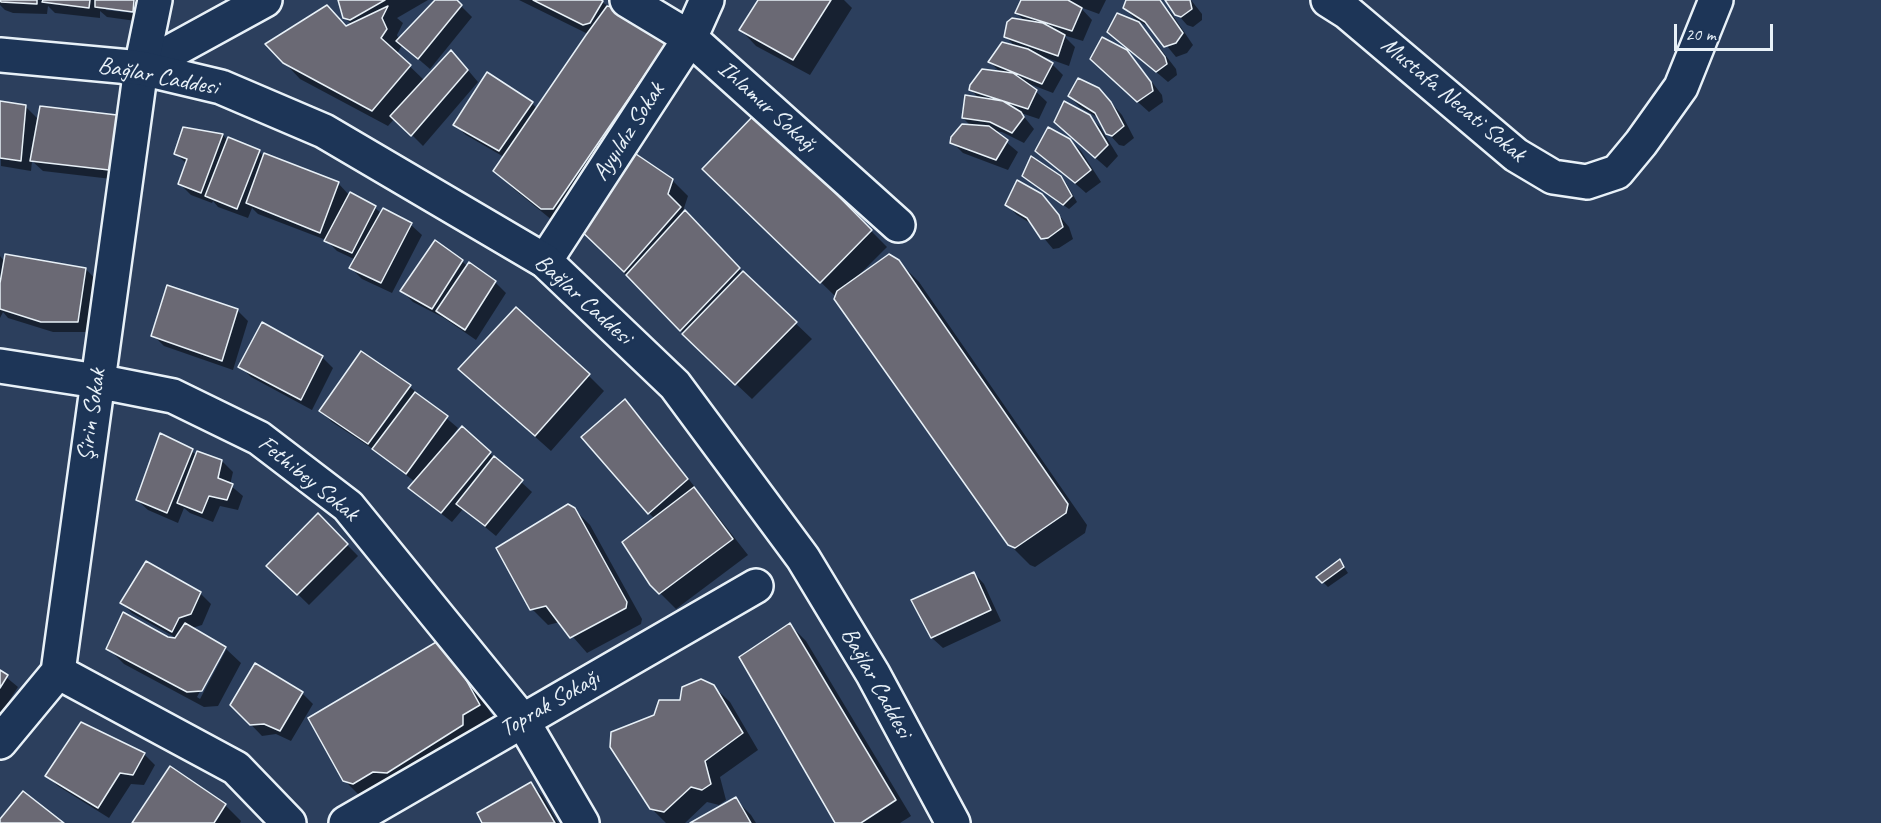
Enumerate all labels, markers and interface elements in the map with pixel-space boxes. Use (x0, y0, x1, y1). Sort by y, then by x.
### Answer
scale bar (1677, 12, 1776, 50)
text: 20 m (1685, 23, 1716, 45)
street label: Mustafa Necati Sokak (1375, 31, 1531, 169)
street label: Bağlar Caddesi (96, 51, 220, 103)
street label: Ihlamur Sokağı (711, 55, 823, 159)
street label: Ayyıldız Sokak (587, 78, 671, 186)
street label: Bağlar Caddesi (528, 249, 638, 351)
street label: Şirin Sokak (71, 367, 113, 463)
street label: Fethibey Sokak (252, 430, 364, 528)
street label: Bağlar Caddesi (834, 623, 918, 743)
street label: Toprak Sokağı (495, 664, 605, 744)

